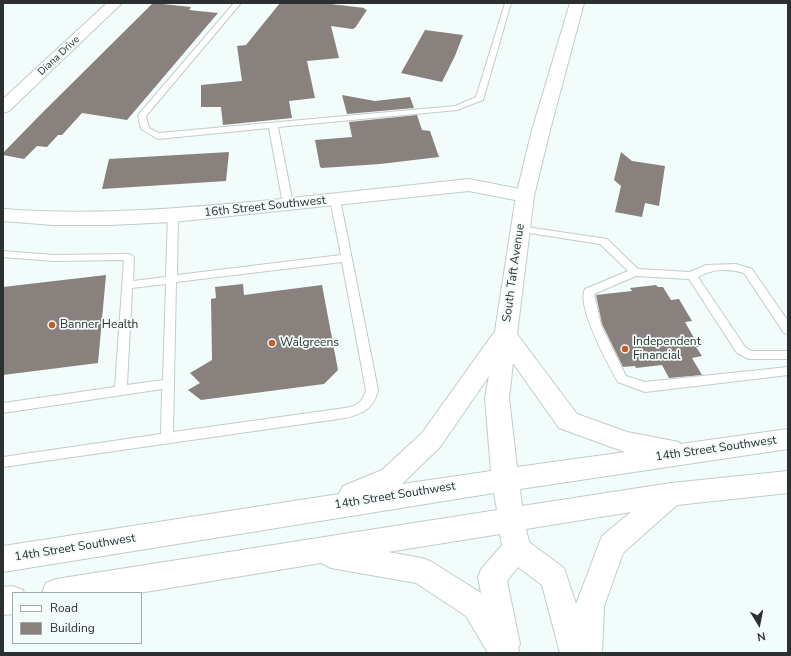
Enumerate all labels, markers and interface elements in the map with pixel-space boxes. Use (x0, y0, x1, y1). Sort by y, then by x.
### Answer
street label: Diana Drive (36, 34, 82, 78)
street label: 16th Street Southwest (203, 193, 327, 221)
street label: South Taft Avenue (500, 223, 528, 323)
place label: Banner Health (60, 318, 138, 332)
marker: Banner Health (47, 320, 57, 330)
place label: Independent Financial (633, 335, 701, 363)
place label: Walgreens (280, 336, 339, 350)
marker: Walgreens (267, 338, 277, 348)
marker: Independent Financial (620, 344, 630, 354)
street label: 14th Street Southwest (654, 433, 778, 465)
street label: 14th Street Southwest (333, 479, 457, 513)
street label: 14th Street Southwest (13, 531, 137, 565)
legend (12, 592, 142, 644)
text: Road (50, 600, 78, 616)
north arrow (739, 604, 779, 644)
text: Building (50, 620, 95, 636)
text: N (756, 628, 767, 644)

